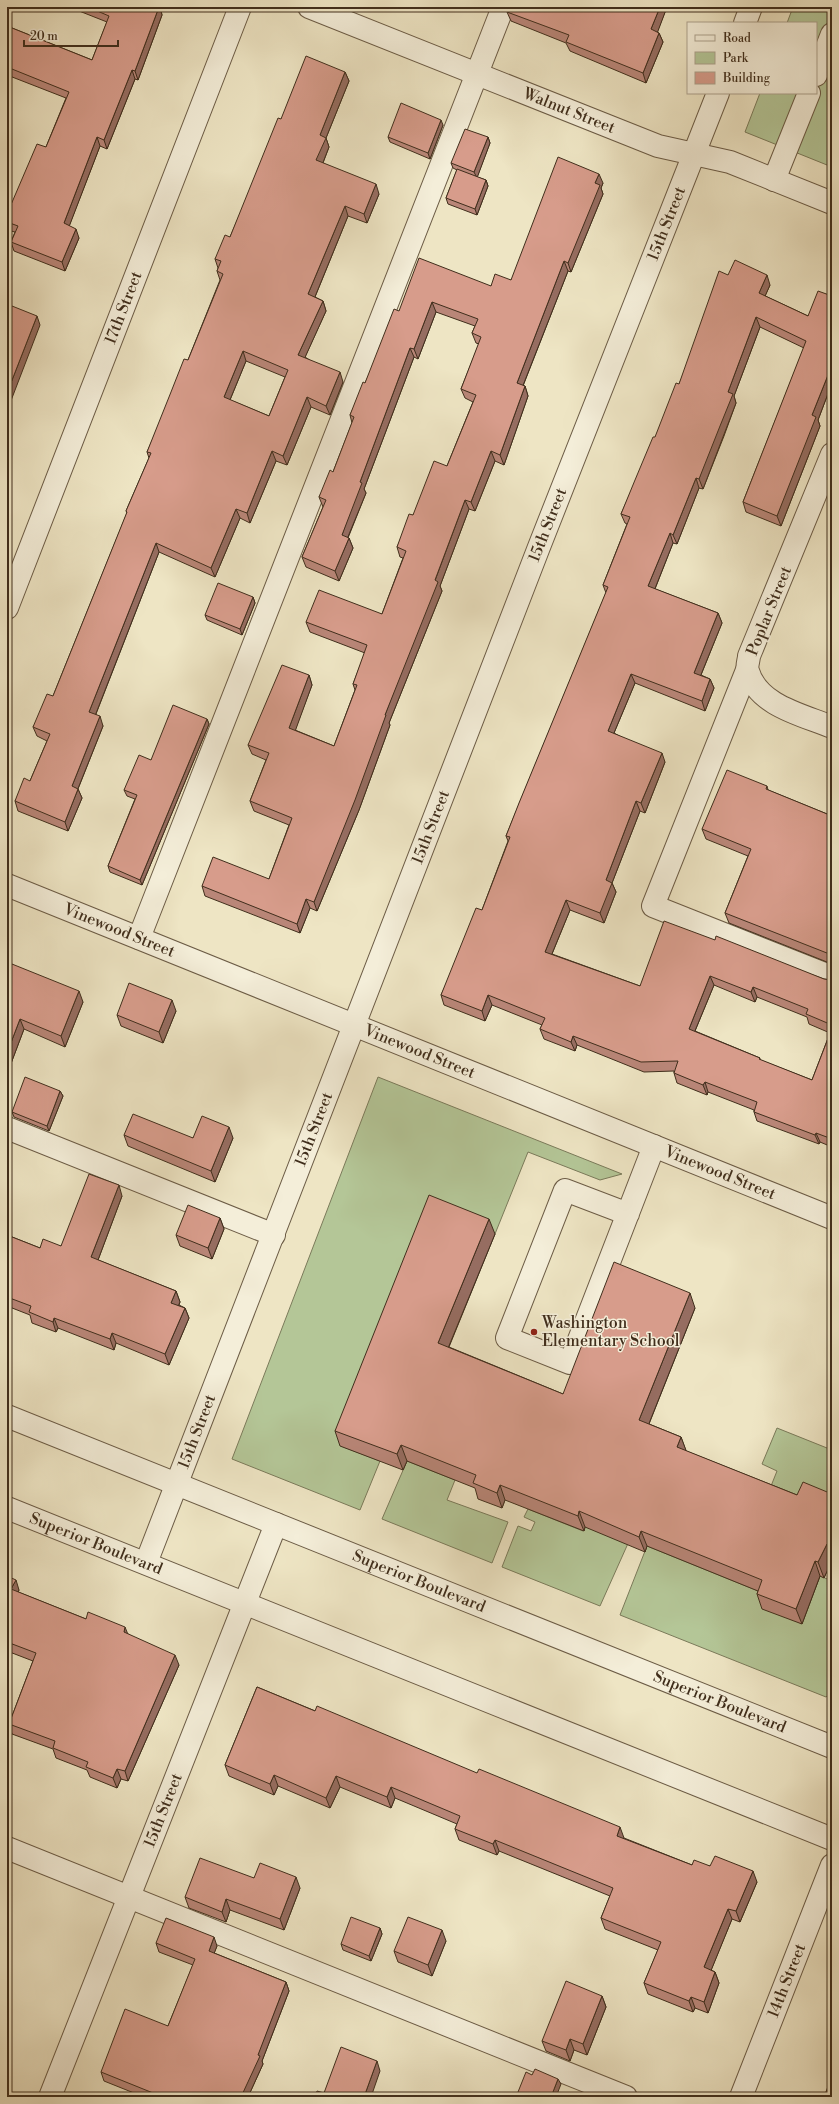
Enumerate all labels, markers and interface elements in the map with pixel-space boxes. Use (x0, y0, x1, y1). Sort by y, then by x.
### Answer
scale bar (24, 22, 118, 48)
legend (687, 22, 817, 94)
text: 20 m (30, 29, 58, 44)
text: Road (723, 31, 751, 46)
text: Park (723, 51, 749, 66)
text: Building (722, 71, 771, 86)
street label: Walnut Street (519, 83, 618, 138)
street label: 15th Street (643, 183, 690, 264)
street label: 17th Street (100, 268, 147, 347)
street label: 15th Street (524, 485, 571, 565)
street label: Poplar Street (742, 563, 796, 659)
street label: 15th Street (407, 787, 454, 867)
street label: Vinewood Street (60, 899, 178, 962)
street label: Vinewood Street (360, 1020, 479, 1083)
street label: 15th Street (290, 1089, 337, 1169)
street label: Vinewood Street (661, 1141, 779, 1204)
place label: Washington Elementary School (541, 1313, 680, 1351)
marker: Washington Elementary School (529, 1327, 539, 1337)
street label: 15th Street (173, 1391, 220, 1471)
street label: Superior Boulevard (27, 1508, 165, 1579)
street label: Superior Boulevard (350, 1546, 488, 1617)
street label: Superior Boulevard (650, 1666, 789, 1738)
street label: 15th Street (139, 1770, 187, 1850)
street label: 14th Street (763, 1940, 810, 2021)

